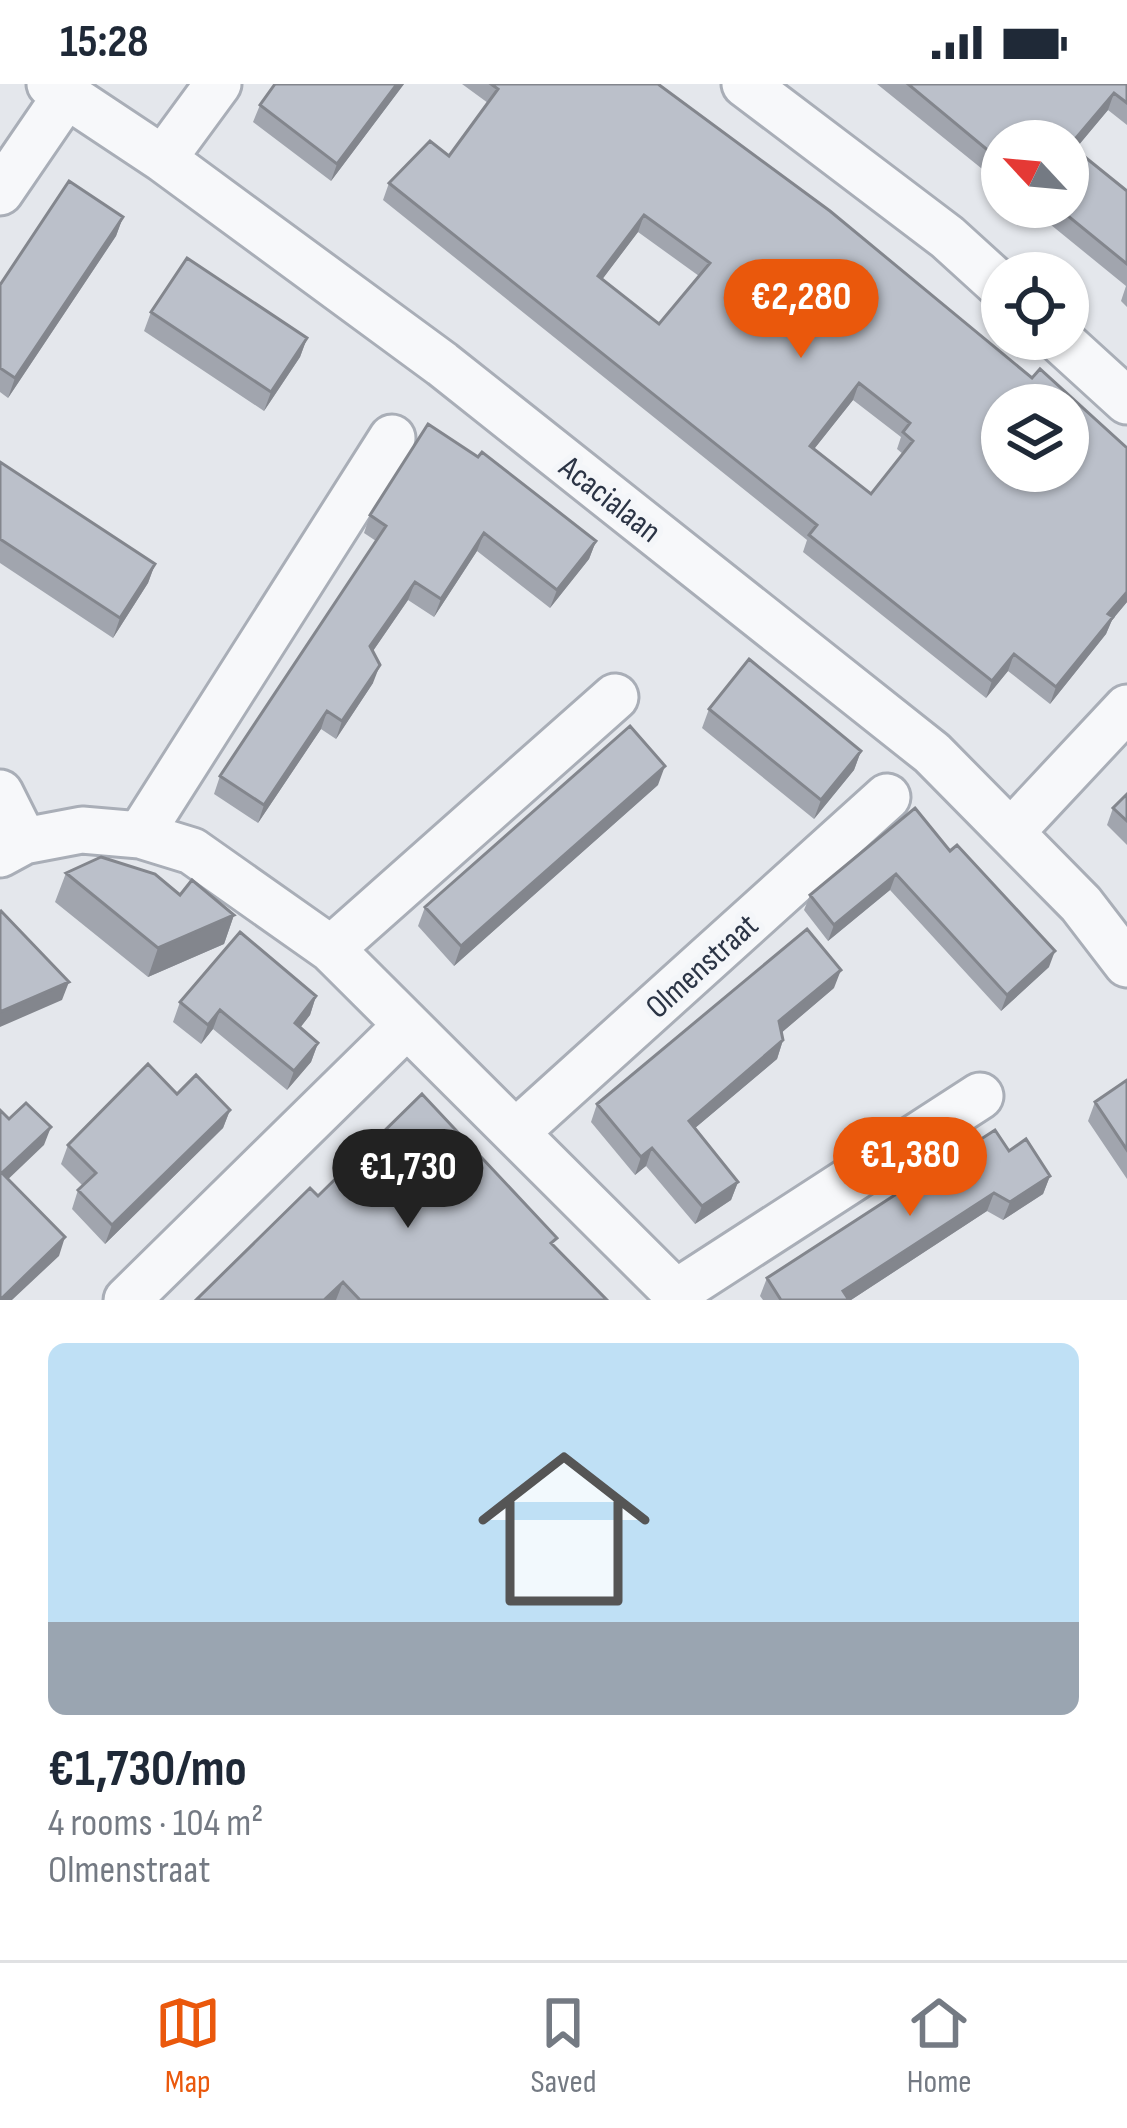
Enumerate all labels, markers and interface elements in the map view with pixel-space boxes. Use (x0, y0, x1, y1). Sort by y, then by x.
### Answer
text: 15:28 (60, 15, 148, 70)
north arrow (981, 120, 1089, 228)
map controls (981, 120, 1089, 492)
button: locate (981, 252, 1089, 360)
pin: €2,280 (703, 259, 899, 361)
text: €2,280 (751, 274, 851, 321)
button: layers (981, 384, 1089, 492)
street label: Acacialaan (550, 447, 668, 552)
street label: Olmenstraat (638, 906, 767, 1027)
pin: €1,380 (812, 1117, 1008, 1219)
pin: €1,730 (310, 1129, 506, 1231)
text: €1,380 (860, 1132, 960, 1179)
text: €1,730 (359, 1144, 457, 1191)
icon: home (456, 1421, 672, 1637)
text: €1,730/mo (48, 1739, 247, 1800)
text: 4 rooms · 104 m² (48, 1800, 263, 1847)
text: Olmenstraat (48, 1847, 210, 1894)
tab: Map (155, 1990, 221, 2102)
tab: Saved (530, 1990, 597, 2102)
tab: Home (906, 1990, 972, 2102)

